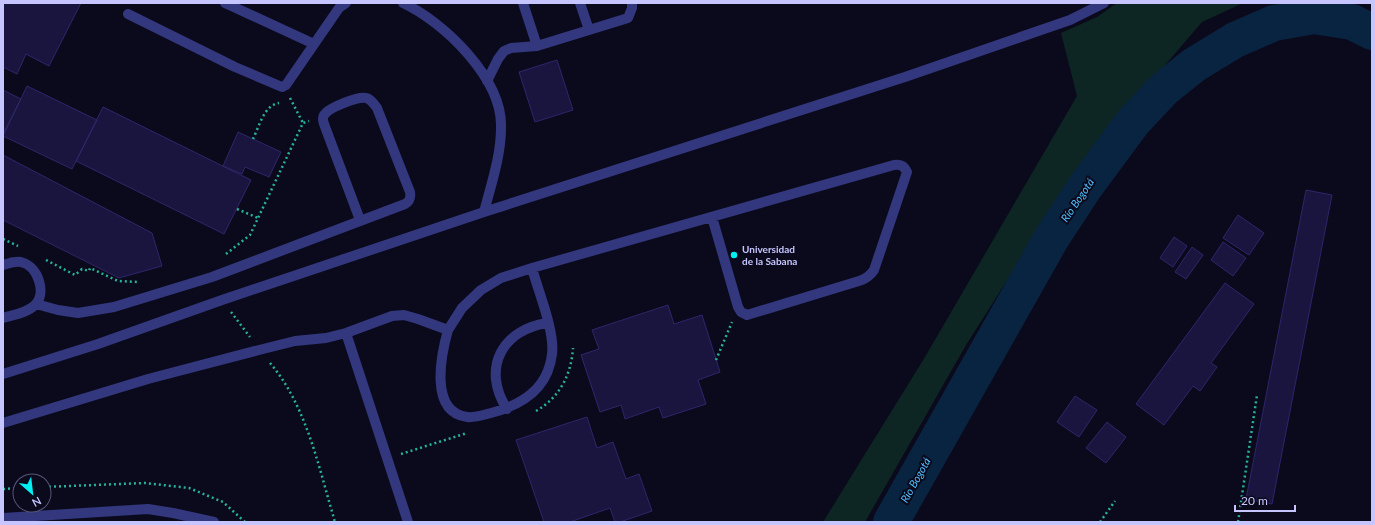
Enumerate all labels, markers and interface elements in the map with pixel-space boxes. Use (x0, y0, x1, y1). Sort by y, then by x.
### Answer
water label: Río Bogotá (1058, 175, 1096, 224)
place label: Universidad de la Sabana (742, 243, 797, 267)
marker: Universidad de la Sabana (729, 250, 739, 260)
water label: Río Bogotá (897, 455, 933, 505)
north arrow (12, 473, 52, 513)
scale bar (1235, 487, 1295, 513)
text: 20 m (1241, 493, 1268, 508)
text: N (30, 495, 44, 510)

